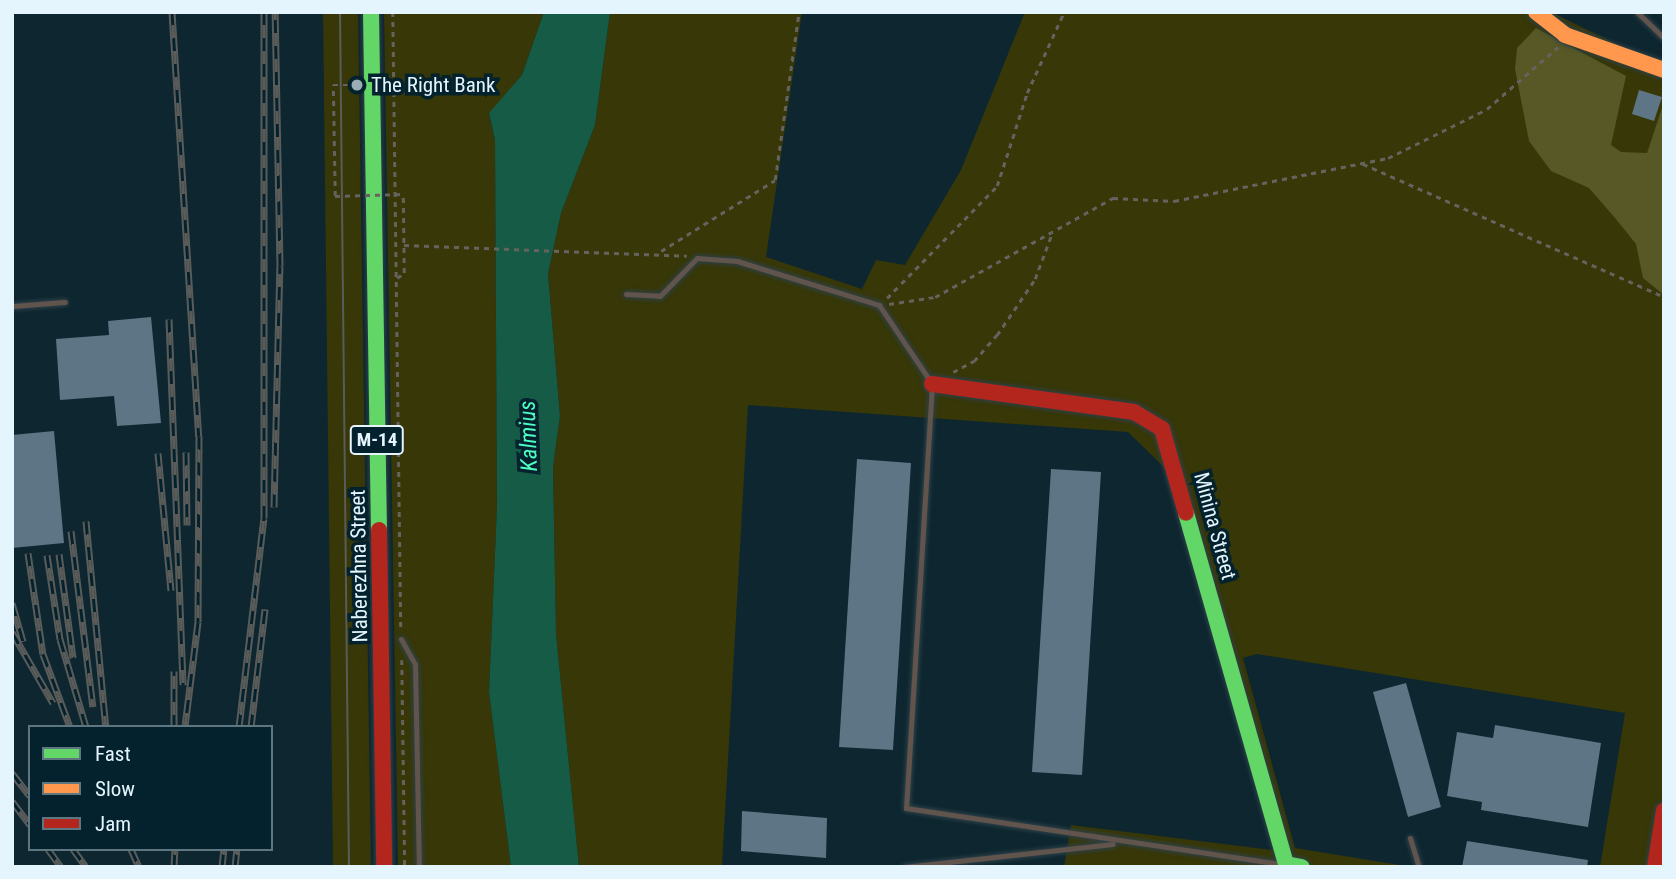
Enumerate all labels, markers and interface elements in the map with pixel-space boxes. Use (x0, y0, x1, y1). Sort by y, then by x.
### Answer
place label: The Right Bank (371, 72, 495, 98)
marker: The Right Bank (349, 77, 365, 93)
water label: Kalmius (514, 400, 544, 472)
road number: М-14 (349, 424, 405, 456)
street label: Minina Street (1189, 470, 1241, 582)
street label: Naberezhna Street (345, 489, 373, 643)
legend (28, 725, 273, 851)
text: Fast (95, 742, 131, 766)
text: Slow (95, 777, 135, 801)
text: Jam (95, 812, 131, 836)

